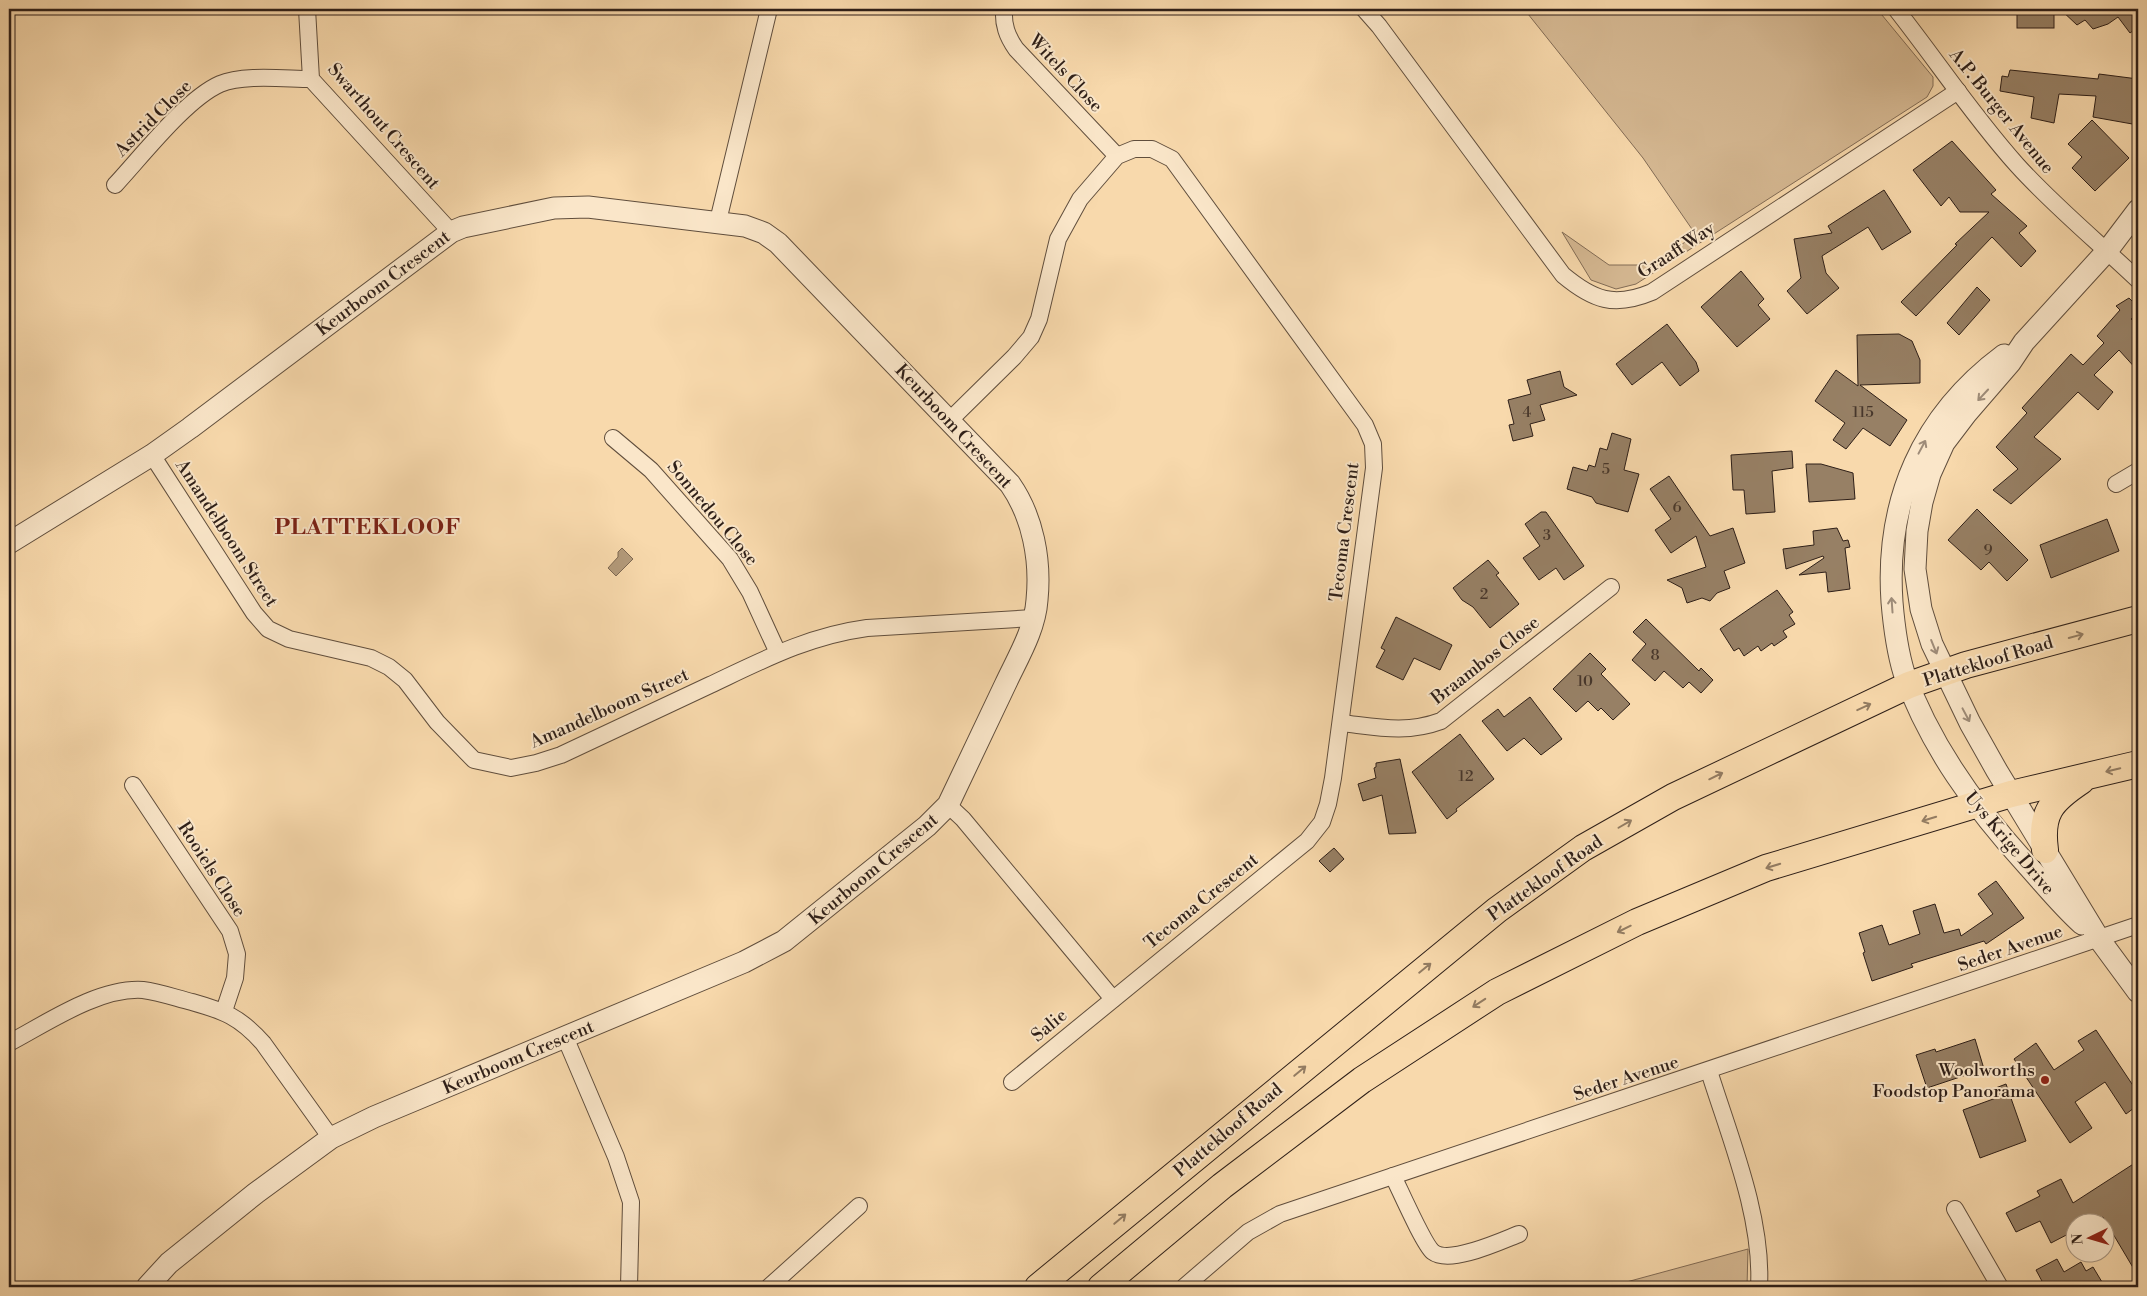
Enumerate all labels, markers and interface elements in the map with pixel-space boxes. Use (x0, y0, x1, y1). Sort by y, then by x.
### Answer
street label: Witels Close (1023, 29, 1108, 117)
street label: A.P. Burger Avenue (1943, 43, 2059, 179)
street label: Swarthout Crescent (322, 58, 445, 195)
street label: Astrid Close (109, 75, 197, 162)
street label: Graaff Way (1633, 217, 1719, 284)
street label: Keurboom Crescent (312, 225, 456, 341)
street label: Keurboom Crescent (890, 359, 1018, 494)
one-way arrow (1977, 388, 1989, 401)
house number: 4 (1523, 403, 1532, 422)
house number: 115 (1852, 403, 1874, 422)
one-way arrow (1918, 440, 1927, 455)
street label: Amandelboom Street (170, 454, 283, 612)
street label: Sonnedou Close (662, 456, 763, 571)
street label: Tecoma Crescent (1325, 460, 1365, 603)
house number: 5 (1602, 460, 1610, 479)
house number: 6 (1672, 498, 1682, 517)
district label: PLATTEKLOOF (274, 514, 462, 541)
house number: 3 (1543, 526, 1551, 545)
house number: 9 (1983, 541, 1993, 560)
house number: 2 (1480, 585, 1488, 604)
one-way arrow (1888, 597, 1897, 613)
street label: Braambos Close (1426, 611, 1544, 710)
one-way arrow (2067, 630, 2083, 640)
street label: Plattekloof Road (1920, 631, 2057, 692)
one-way arrow (1930, 639, 1939, 655)
house number: 8 (1650, 646, 1660, 665)
street label: Amandelboom Street (525, 663, 693, 754)
house number: 10 (1577, 672, 1593, 691)
one-way arrow (1856, 702, 1871, 712)
one-way arrow (1962, 707, 1971, 722)
one-way arrow (2105, 766, 2121, 775)
house number: 12 (1458, 767, 1474, 786)
one-way arrow (1708, 771, 1723, 780)
street label: Uys Krige Drive (1960, 787, 2060, 900)
street label: Keurboom Crescent (804, 808, 943, 930)
one-way arrow (1921, 814, 1937, 824)
street label: Rooiels Close (172, 817, 251, 921)
one-way arrow (1617, 819, 1631, 829)
street label: Plattekloof Road (1483, 830, 1608, 927)
street label: Tecoma Crescent (1140, 848, 1264, 954)
one-way arrow (1766, 862, 1782, 872)
street label: Seder Avenue (1955, 920, 2066, 977)
one-way arrow (1616, 924, 1631, 934)
one-way arrow (1419, 963, 1432, 974)
one-way arrow (1473, 998, 1487, 1008)
street label: Salie (1027, 1004, 1072, 1047)
street label: Keurboom Crescent (439, 1015, 598, 1100)
street label: Seder Avenue (1571, 1051, 1682, 1106)
place label: Woolworths Foodstop Panorama (1873, 1059, 2036, 1103)
one-way arrow (1293, 1066, 1306, 1077)
marker: Woolworths Foodstop Panorama (2039, 1074, 2051, 1086)
street label: Plattekloof Road (1169, 1078, 1288, 1183)
one-way arrow (1114, 1214, 1127, 1225)
north arrow (2064, 1214, 2114, 1264)
text: N (2069, 1233, 2087, 1245)

